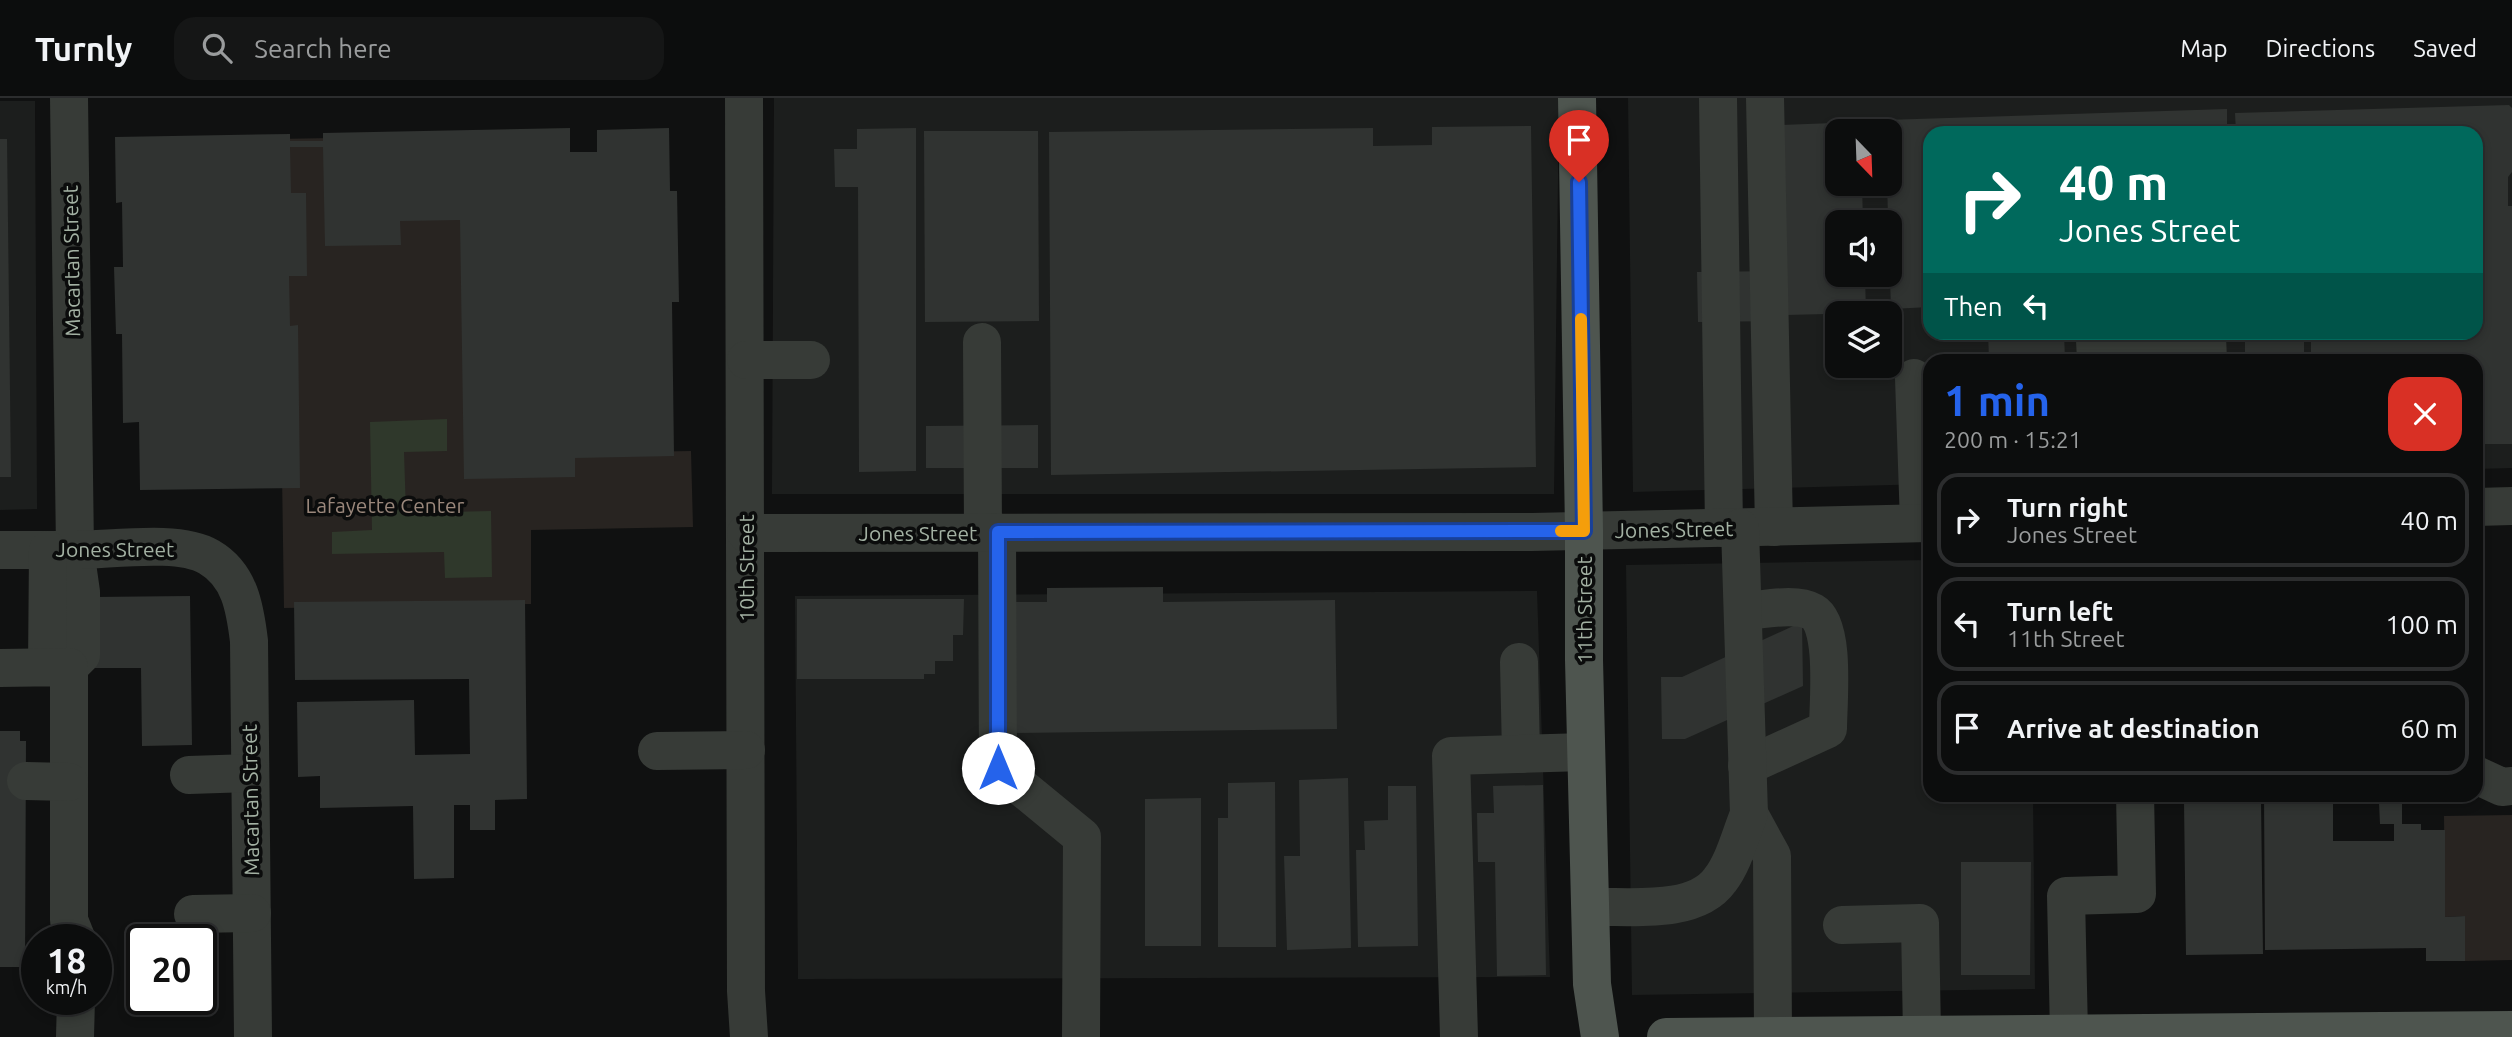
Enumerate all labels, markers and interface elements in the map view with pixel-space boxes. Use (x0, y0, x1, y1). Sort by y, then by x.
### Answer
search box (174, 17, 664, 80)
icon: search (198, 29, 236, 67)
text: Turnly (35, 30, 132, 67)
text: Search here (254, 34, 392, 63)
text: Map (2180, 35, 2227, 62)
text: Directions (2265, 35, 2375, 62)
text: Saved (2413, 35, 2477, 62)
pin (1549, 110, 1609, 182)
north arrow (1825, 119, 1902, 196)
map controls (1825, 119, 1902, 378)
icon: arrive (1560, 121, 1598, 159)
icon: right (1944, 154, 2035, 245)
text: 40 m (2059, 154, 2168, 209)
street label: Macartan Street (58, 185, 84, 337)
button: sound (1825, 210, 1902, 287)
text: Jones Street (2059, 212, 2240, 248)
icon: left (2017, 287, 2055, 325)
text: Then (1944, 292, 2003, 321)
button: layers (1825, 301, 1902, 378)
text: 1 min (1944, 377, 2050, 424)
button: close (2388, 377, 2462, 451)
text: 200 m · 15:21 (1944, 427, 2082, 452)
park label: Lafayette Center (306, 493, 465, 517)
text: Turn right (2007, 493, 2128, 522)
icon: right (1948, 501, 1986, 539)
text: 40 m (2400, 506, 2458, 535)
street label: 10th Street (734, 514, 758, 622)
street label: Jones Street (1614, 516, 1734, 542)
street label: Jones Street (859, 521, 977, 545)
text: Jones Street (2007, 522, 2137, 547)
street label: Jones Street (56, 537, 174, 561)
street label: 11th Street (1572, 556, 1596, 664)
text: Turn left (2007, 597, 2113, 626)
icon: left (1948, 605, 1986, 643)
text: 100 m (2386, 610, 2458, 639)
text: 11th Street (2007, 626, 2125, 651)
icon: arrive (1948, 709, 1986, 747)
text: Arrive at destination (2007, 714, 2260, 743)
text: 60 m (2400, 714, 2458, 743)
street label: Macartan Street (237, 724, 263, 876)
position arrow (961, 731, 1035, 805)
speed limit sign: 20 (126, 924, 217, 1015)
text: 18 (47, 940, 86, 980)
text: km/h (46, 977, 87, 997)

